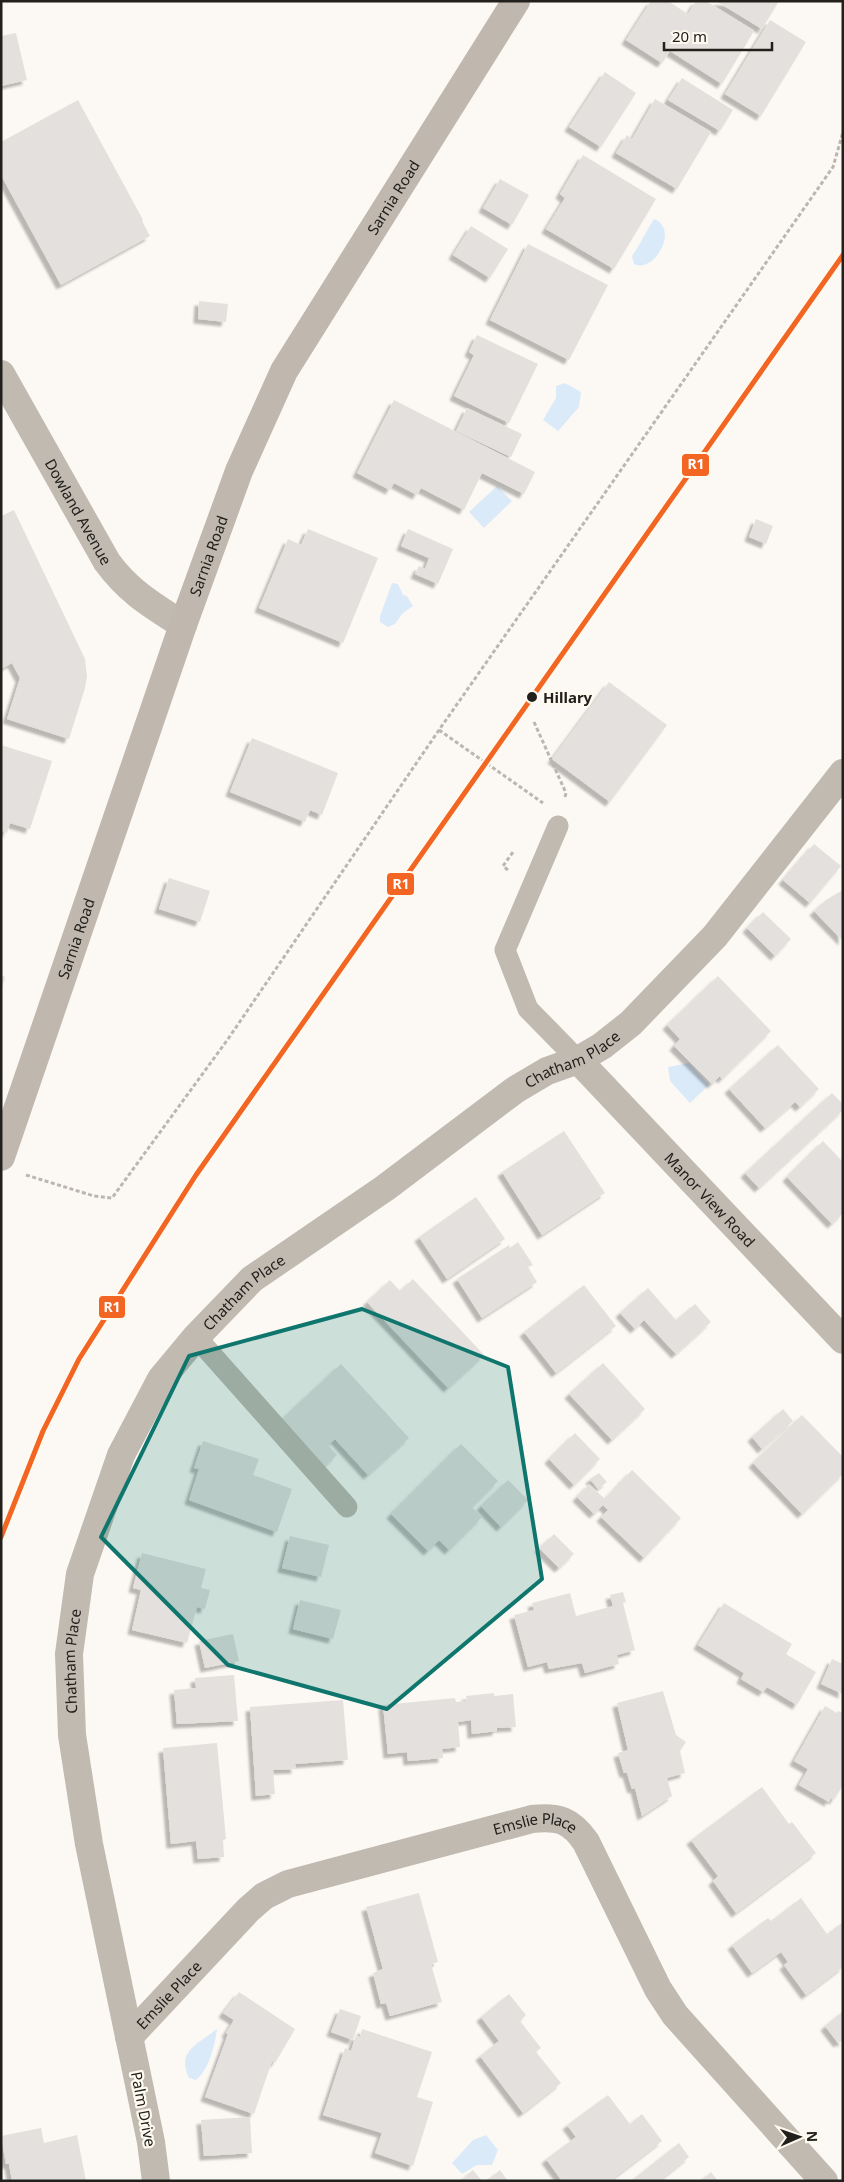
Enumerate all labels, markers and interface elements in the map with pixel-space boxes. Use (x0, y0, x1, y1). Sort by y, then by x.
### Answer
scale bar (664, 20, 772, 52)
text: 20 m (672, 26, 707, 46)
street label: Sarnia Road (362, 156, 424, 238)
line badge: R1 (681, 453, 710, 477)
text: R1 (687, 454, 705, 473)
street label: Dowland Avenue (41, 455, 117, 568)
street label: Sarnia Road (184, 513, 232, 599)
place label: Hillary (543, 687, 593, 707)
marker: Hillary (525, 690, 539, 704)
line badge: R1 (386, 872, 415, 896)
text: R1 (392, 874, 410, 893)
street label: Sarnia Road (53, 895, 99, 982)
street label: Chatham Place (521, 1026, 624, 1092)
street label: Manor View Road (660, 1148, 760, 1251)
street label: Chatham Place (198, 1249, 289, 1335)
line badge: R1 (98, 1295, 126, 1319)
text: R1 (103, 1297, 121, 1316)
street label: Chatham Place (59, 1607, 85, 1714)
street label: Emslie Place (491, 1808, 582, 1839)
street label: Emslie Place (132, 1956, 206, 2033)
street label: Palm Drive (127, 2070, 161, 2148)
north arrow (774, 2112, 824, 2162)
text: N (803, 2131, 822, 2143)

